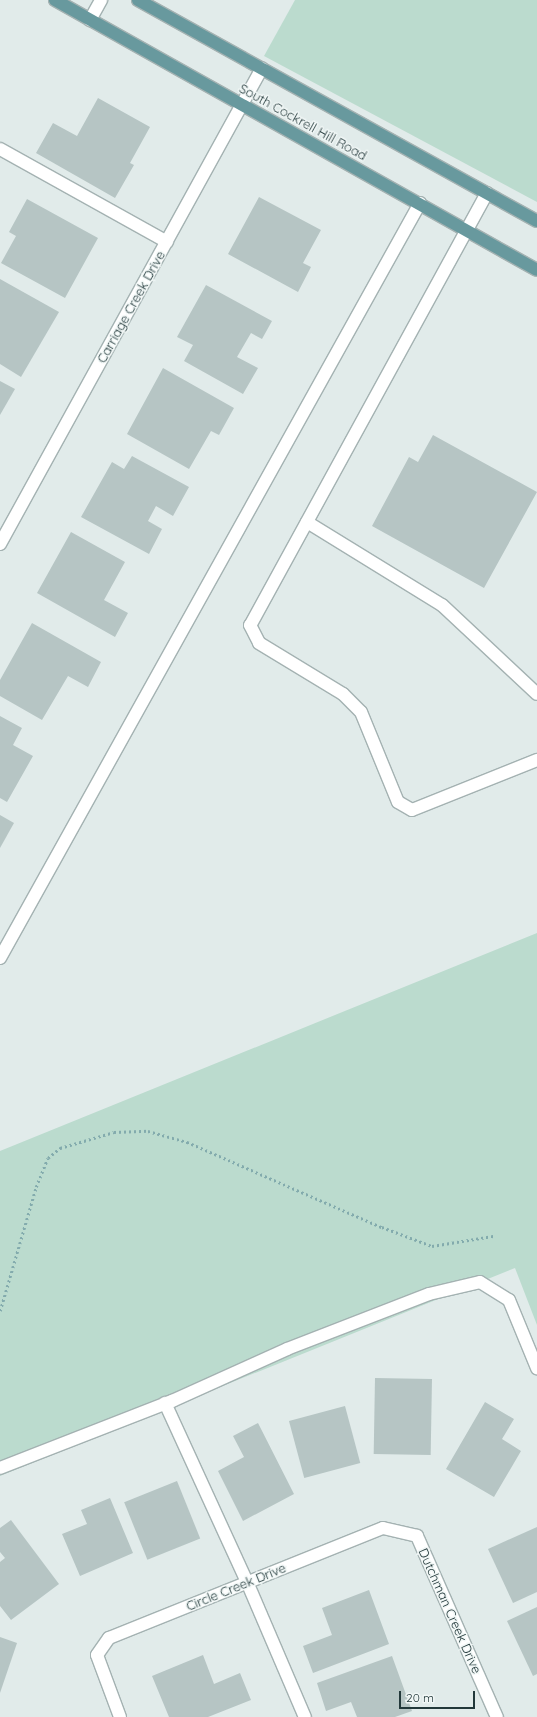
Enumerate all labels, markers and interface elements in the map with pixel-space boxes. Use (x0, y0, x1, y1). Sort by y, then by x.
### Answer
street label: South Cockrell Hill Road (236, 80, 370, 164)
street label: Carriage Creek Drive (94, 248, 168, 366)
street label: Dutchman Creek Drive (415, 1546, 485, 1676)
street label: Circle Creek Drive (184, 1560, 288, 1614)
scale bar (401, 1683, 477, 1709)
text: 20 m (406, 1690, 434, 1705)

